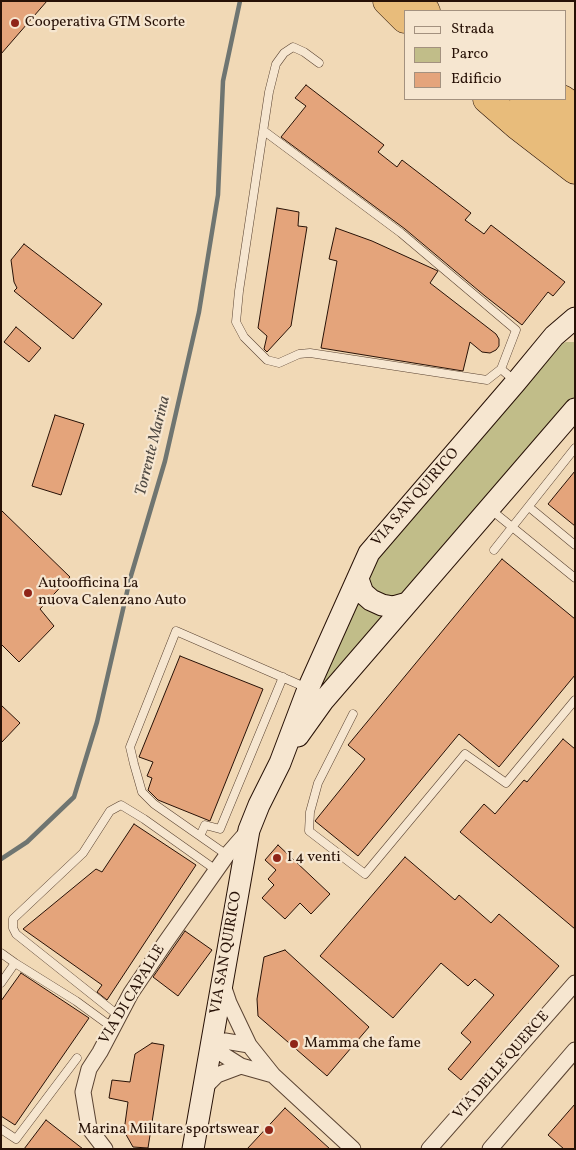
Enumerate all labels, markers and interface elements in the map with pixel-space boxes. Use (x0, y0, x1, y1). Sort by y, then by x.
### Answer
legend (404, 10, 566, 100)
place label: Cooperativa GTM Scorte (25, 14, 185, 32)
marker: Cooperativa GTM Scorte (9, 17, 21, 29)
text: Strada (451, 19, 494, 40)
text: Parco (451, 44, 488, 65)
text: Edificio (451, 69, 502, 90)
water label: Torrente Marina (132, 394, 176, 498)
street label: VIA SAN QUIRICO (368, 445, 464, 551)
place label: Autoofficina La nuova Calenzano Auto (38, 575, 186, 610)
marker: Autoofficina La nuova Calenzano Auto (22, 587, 34, 599)
place label: I 4 venti (287, 849, 341, 867)
marker: I 4 venti (271, 852, 283, 864)
street label: VIA SAN QUIRICO (207, 890, 247, 1016)
street label: VIA DI CAPALLE (96, 942, 170, 1048)
street label: VIA DELLE QUERCE (450, 1008, 554, 1124)
place label: Mamma che fame (304, 1035, 421, 1053)
marker: Mamma che fame (288, 1038, 300, 1050)
place label: Marina Militare sportswear (78, 1121, 259, 1139)
marker: Marina Militare sportswear (263, 1124, 275, 1136)

